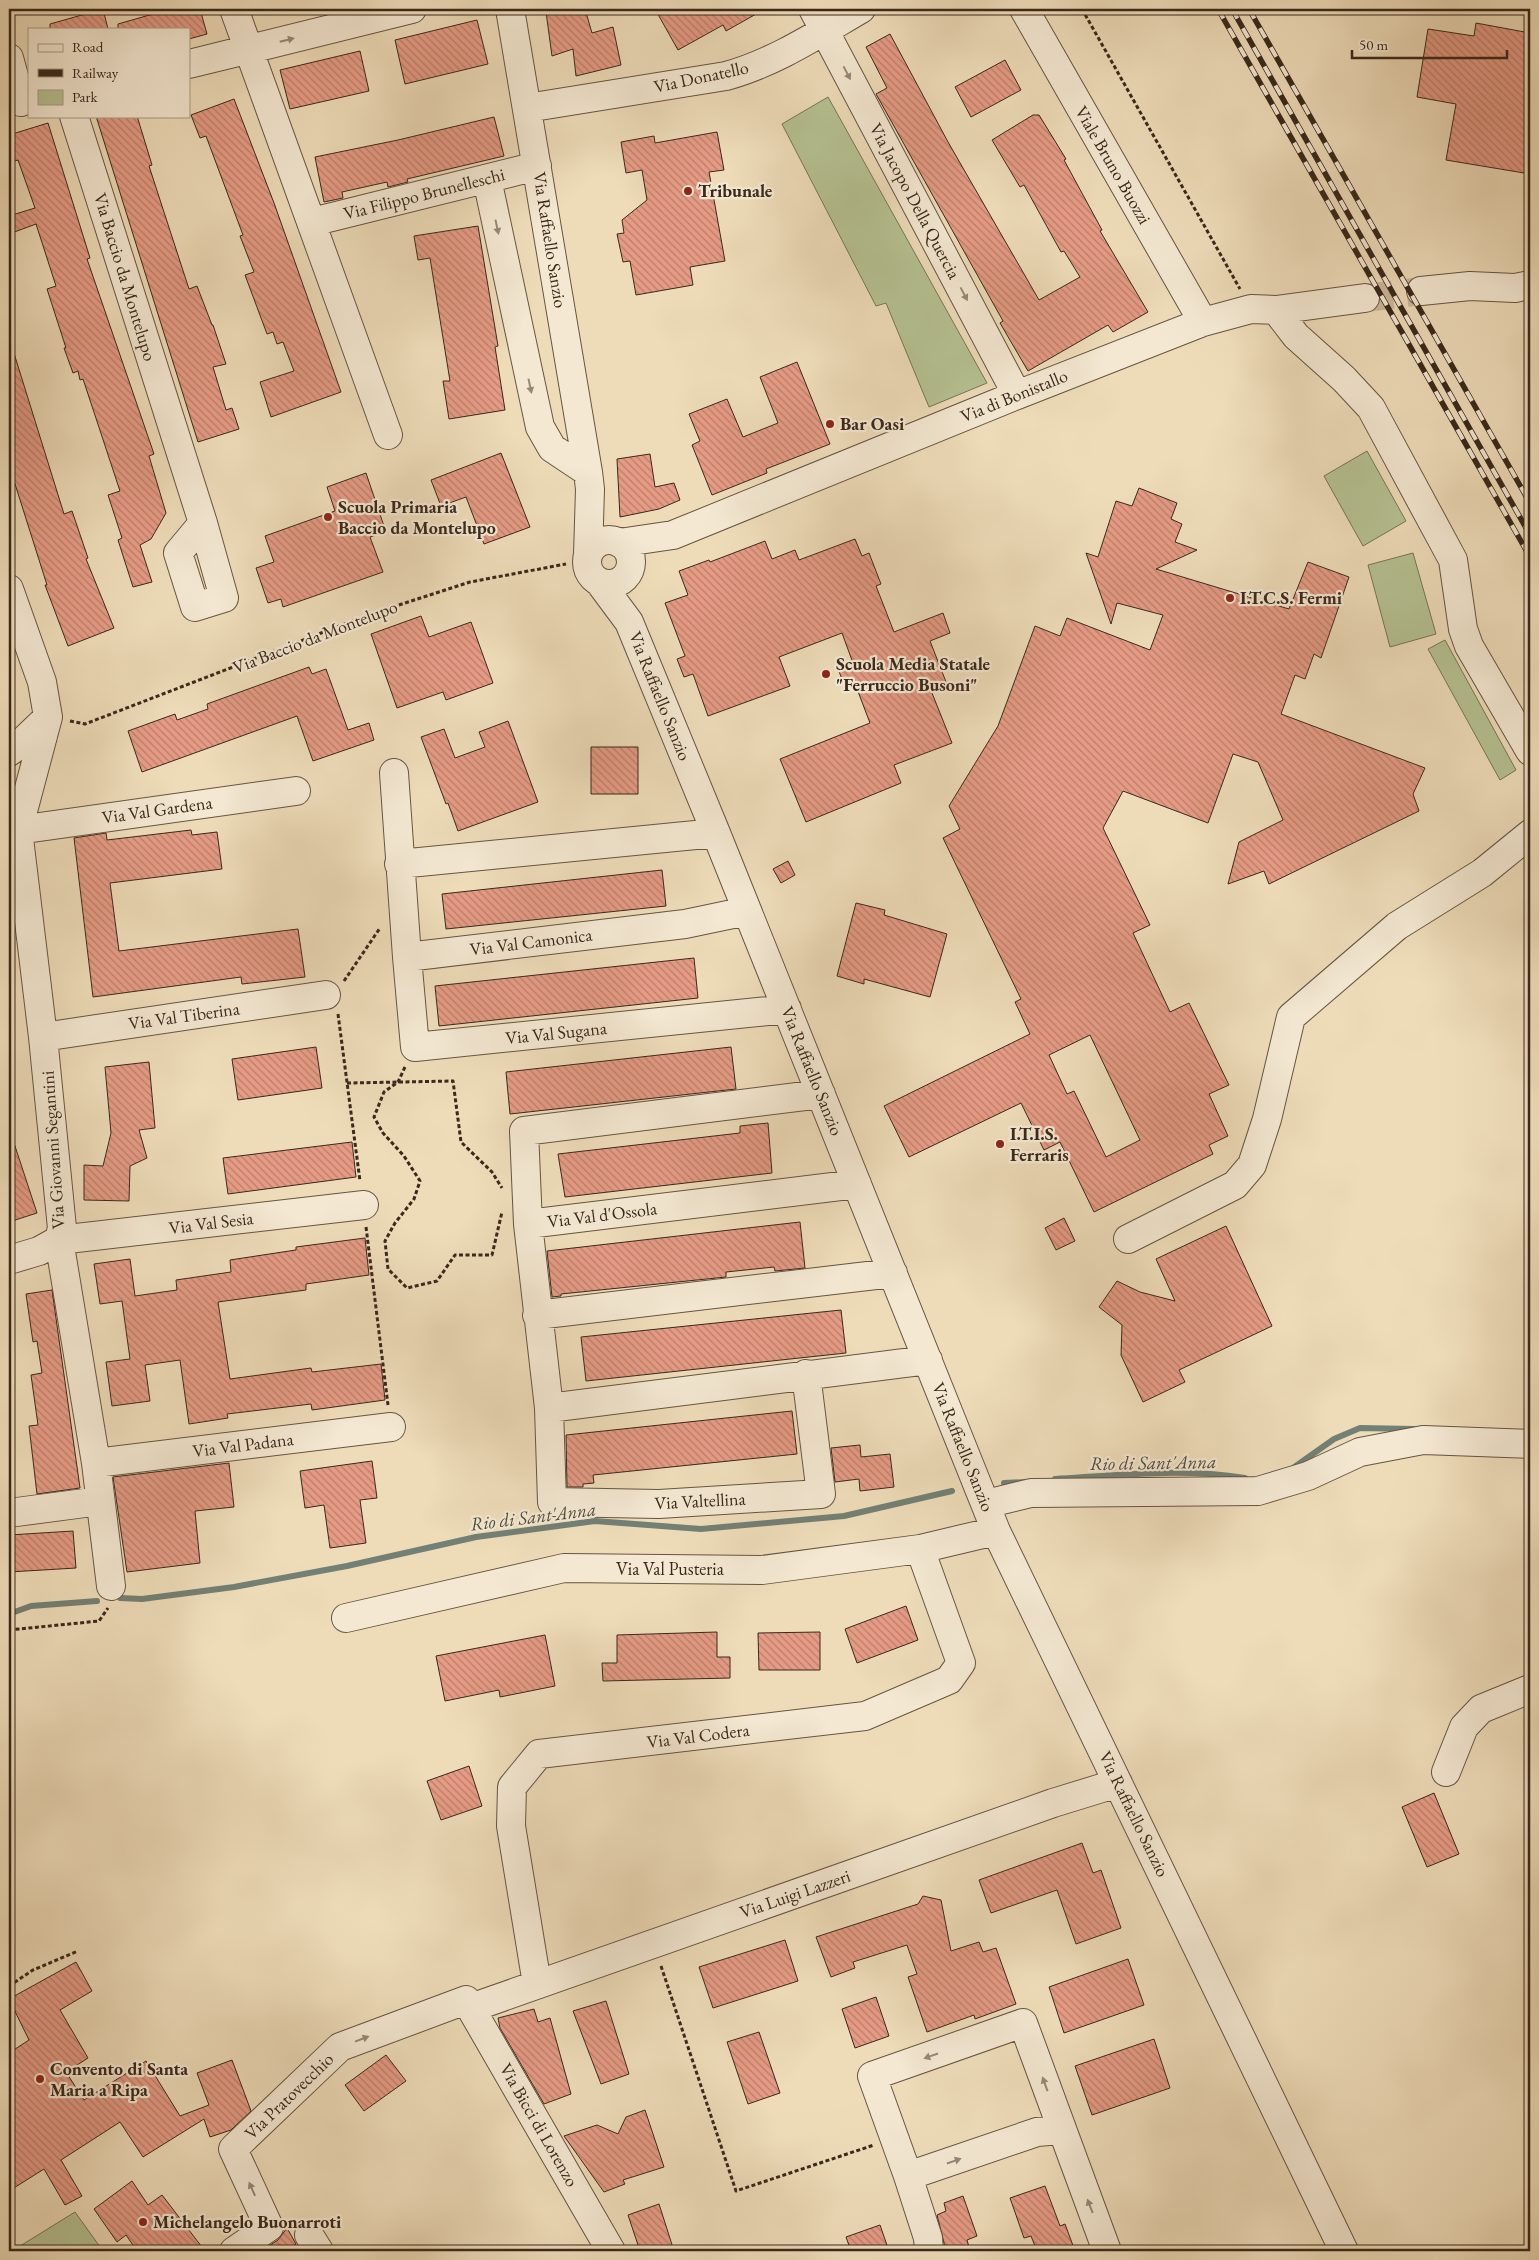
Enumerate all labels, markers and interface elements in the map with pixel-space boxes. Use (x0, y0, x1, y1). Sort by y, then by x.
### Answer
legend (28, 28, 190, 118)
scale bar (1352, 28, 1506, 60)
text: 50 m (1359, 35, 1388, 54)
one-way arrow (280, 36, 295, 44)
text: Road (72, 37, 104, 56)
street label: Via Donatello (651, 55, 750, 98)
text: Railway (72, 63, 119, 82)
one-way arrow (843, 66, 851, 80)
text: Park (72, 87, 99, 106)
street label: Viale Bruno Buozzi (1070, 101, 1157, 229)
street label: Via Jacopo Della Quercia (865, 119, 967, 283)
street label: Via Filippo Brunelleschi (341, 162, 508, 225)
street label: Via Raffaello Sanzio (528, 170, 573, 310)
place label: Tribunale (698, 179, 773, 202)
marker: Tribunale (682, 185, 694, 197)
street label: Via Baccio da Montelupo (89, 190, 162, 364)
one-way arrow (493, 219, 501, 234)
one-way arrow (960, 287, 968, 301)
street label: Via di Bonistallo (957, 364, 1071, 427)
one-way arrow (526, 378, 534, 393)
place label: Bar Oasi (840, 412, 905, 435)
marker: Bar Oasi (824, 418, 836, 430)
place label: Scuola Primaria Baccio da Montelupo (338, 495, 496, 539)
marker: Scuola Primaria Baccio da Montelupo (322, 511, 334, 523)
place label: I.T.C.S. Fermi (1240, 586, 1343, 609)
marker: I.T.C.S. Fermi (1224, 592, 1236, 604)
street label: Via Baccio da Montelupo (229, 594, 401, 679)
street label: Via Raffaello Sanzio (624, 628, 697, 764)
place label: Scuola Media Statale "Ferruccio Busoni" (836, 652, 991, 696)
marker: Scuola Media Statale "Ferruccio Busoni" (820, 668, 832, 680)
street label: Via Val Gardena (100, 790, 215, 829)
street label: Via Val Camonica (468, 922, 594, 960)
street label: Via Val Tiberina (127, 996, 242, 1035)
street label: Via Raffaello Sanzio (776, 1003, 849, 1139)
street label: Via Val Sugana (504, 1016, 609, 1049)
street label: Via Giovanni Segantini (35, 1069, 70, 1230)
place label: I.T.I.S. Ferraris (1010, 1122, 1069, 1166)
marker: I.T.I.S. Ferraris (994, 1138, 1006, 1150)
street label: Via Val d'Ossola (546, 1196, 659, 1233)
street label: Via Val Sesia (167, 1206, 255, 1239)
street label: Via Raffaello Sanzio (927, 1379, 1000, 1515)
street label: Via Val Padana (191, 1427, 296, 1462)
water label: Rio di Sant'Anna (1089, 1449, 1217, 1476)
street label: Via Valtellina (654, 1487, 747, 1514)
water label: Rio di Sant'Anna (469, 1496, 597, 1537)
street label: Via Val Pusteria (616, 1557, 725, 1580)
street label: Via Val Codera (645, 1718, 751, 1753)
street label: Via Raffaello Sanzio (1094, 1747, 1175, 1881)
street label: Via Luigi Lazzeri (736, 1864, 854, 1923)
one-way arrow (355, 2035, 370, 2043)
street label: Via Pratovecchio (239, 2047, 338, 2144)
one-way arrow (923, 2053, 938, 2060)
place label: Convento di Santa Maria a Ripa (50, 2057, 188, 2101)
street label: Via Bicci di Lorenzo (495, 2059, 584, 2191)
marker: Convento di Santa Maria a Ripa (34, 2073, 46, 2085)
one-way arrow (1041, 2076, 1049, 2091)
one-way arrow (947, 2156, 962, 2164)
one-way arrow (248, 2182, 256, 2196)
one-way arrow (1086, 2198, 1093, 2213)
place label: Michelangelo Buonarroti (153, 2210, 342, 2233)
marker: Michelangelo Buonarroti (137, 2216, 149, 2228)

